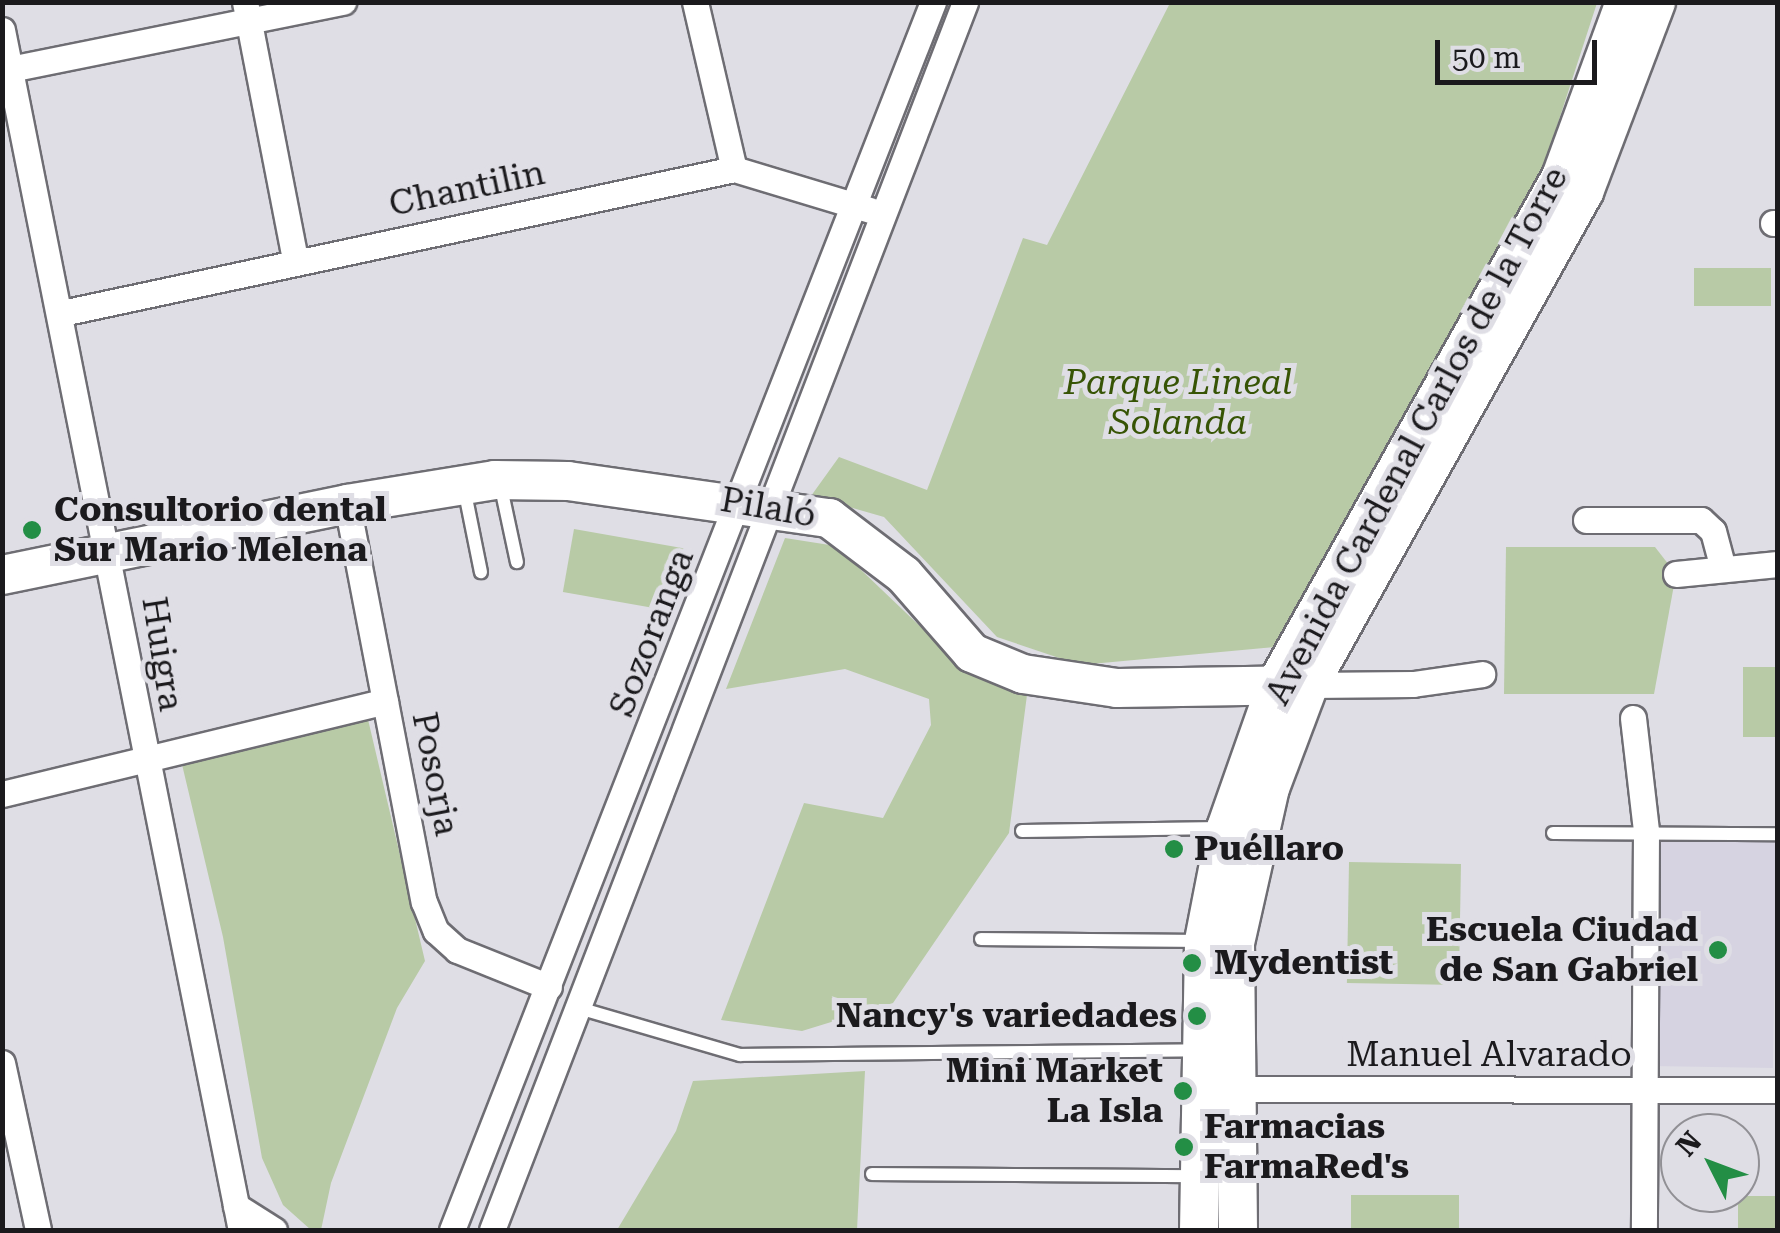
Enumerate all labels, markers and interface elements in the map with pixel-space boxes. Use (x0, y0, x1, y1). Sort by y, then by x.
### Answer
scale bar (1440, 20, 1602, 82)
text: 50 m (1452, 40, 1521, 75)
street label: Chantilin (385, 152, 549, 226)
street label: Avenida Cardenal Carlos de la Torre (1257, 160, 1577, 712)
park label: Parque Lineal Solanda (1064, 362, 1292, 444)
street label: Pilaló (717, 479, 819, 537)
place label: Consultorio dental Sur Mario Melena (54, 489, 386, 571)
marker: Consultorio dental Sur Mario Melena (19, 517, 45, 543)
street label: Sozoranga (601, 543, 703, 723)
street label: Huigra (132, 594, 192, 714)
street label: Posorja (402, 709, 468, 839)
place label: Puéllaro (1194, 828, 1344, 870)
marker: Puéllaro (1163, 838, 1185, 860)
place label: Escuela Ciudad de San Gabriel (1426, 909, 1698, 991)
marker: Escuela Ciudad de San Gabriel (1707, 939, 1729, 961)
place label: Mydentist (1214, 942, 1393, 984)
marker: Mydentist (1179, 950, 1205, 976)
place label: Nancy's variedades (836, 995, 1177, 1037)
marker: Nancy's variedades (1186, 1005, 1208, 1027)
street label: Manuel Alvarado (1346, 1034, 1632, 1076)
place label: Mini Market La Isla (946, 1050, 1163, 1132)
marker: Mini Market La Isla (1172, 1080, 1194, 1102)
place label: Farmacias FarmaRed's (1204, 1106, 1409, 1188)
north arrow (1660, 1113, 1760, 1213)
text: N (1669, 1125, 1708, 1163)
marker: Farmacias FarmaRed's (1173, 1136, 1195, 1158)

